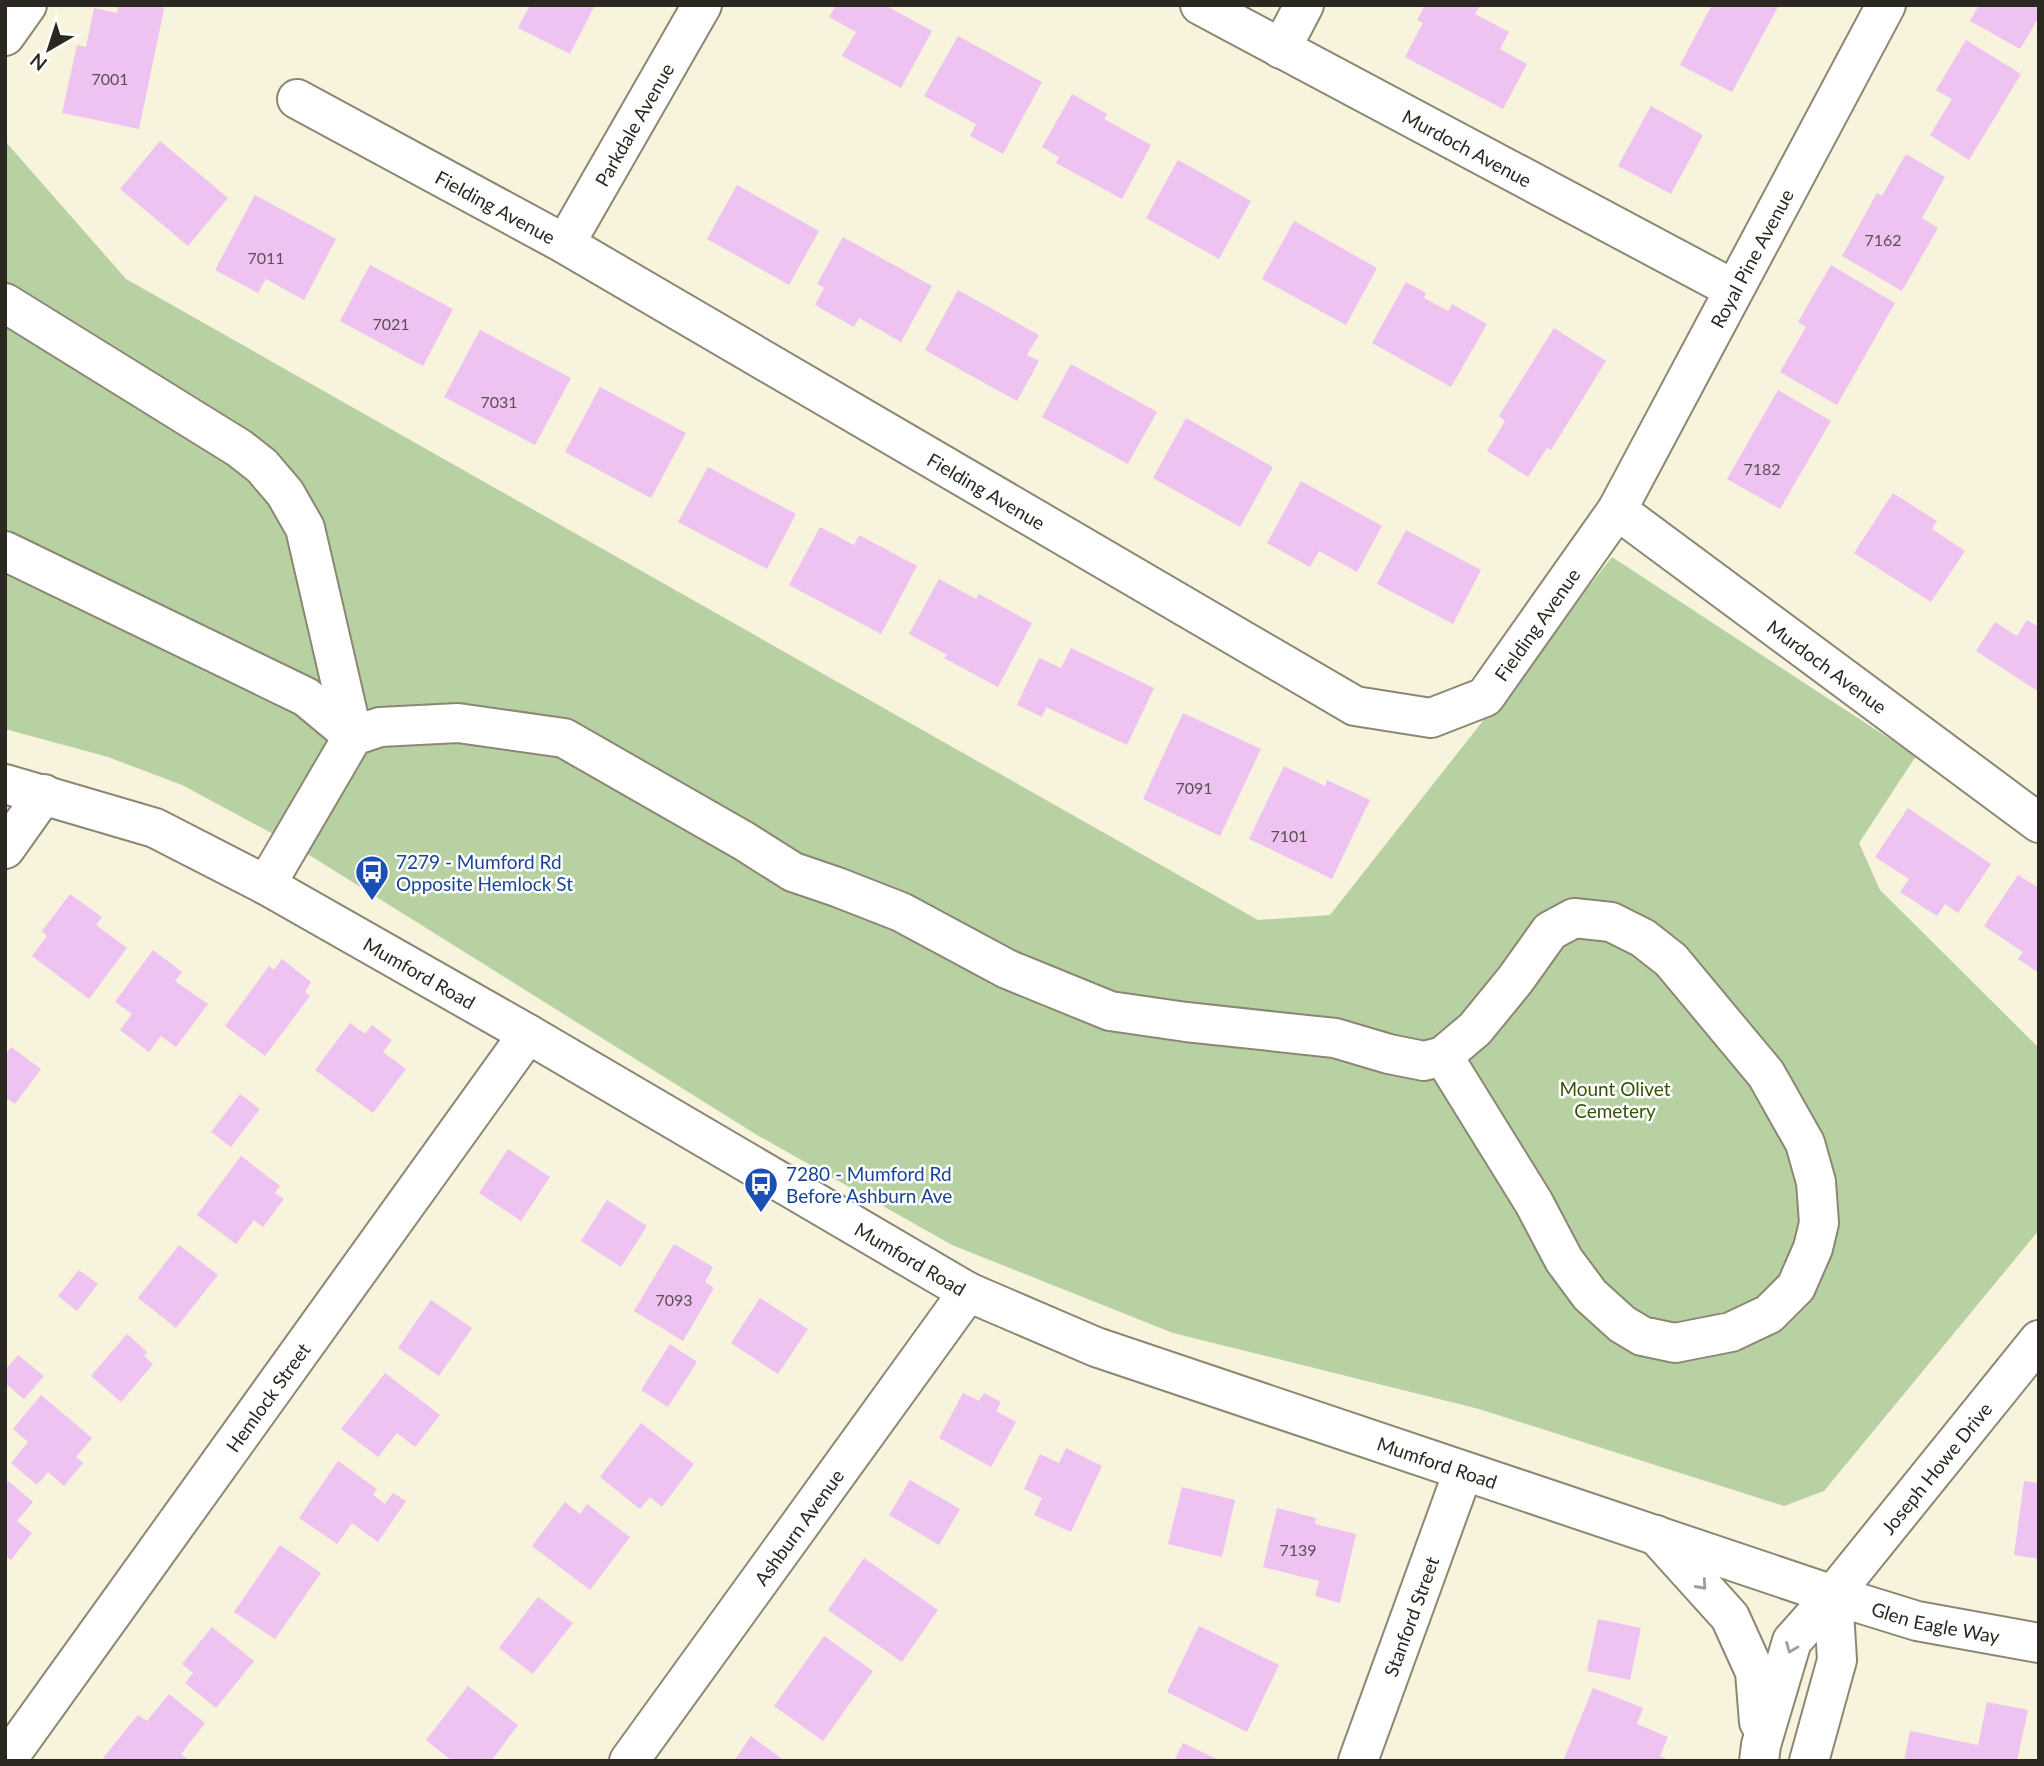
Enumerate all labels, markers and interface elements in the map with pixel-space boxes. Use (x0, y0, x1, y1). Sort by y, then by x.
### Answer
north arrow (14, 14, 84, 84)
text: N (25, 49, 51, 76)
street label: Parkdale Avenue (589, 58, 678, 190)
house number: 7001 (91, 69, 129, 88)
street label: Murdoch Avenue (1399, 104, 1536, 191)
street label: Fielding Avenue (432, 165, 560, 248)
street label: Royal Pine Avenue (1705, 185, 1797, 332)
house number: 7162 (1864, 230, 1902, 249)
house number: 7011 (247, 248, 285, 267)
house number: 7021 (372, 314, 410, 333)
house number: 7031 (480, 392, 518, 411)
street label: Fielding Avenue (923, 447, 1050, 534)
house number: 7182 (1743, 459, 1781, 478)
street label: Fielding Avenue (1489, 563, 1584, 685)
street label: Murdoch Avenue (1763, 614, 1892, 718)
house number: 7091 (1175, 778, 1213, 797)
house number: 7101 (1270, 826, 1308, 845)
place label: 7279 - Mumford Rd Opposite Hemlock St (396, 850, 573, 895)
bus stop icon: 7279 - Mumford Rd Opposite Hemlock St (353, 853, 391, 902)
street label: Mumford Road (360, 932, 480, 1013)
park label: Mount Olivet Cemetery (1559, 1077, 1671, 1122)
place label: 7280 - Mumford Rd Before Ashburn Ave (786, 1162, 952, 1207)
bus stop icon: 7280 - Mumford Rd Before Ashburn Ave (742, 1165, 780, 1214)
street label: Mumford Road (851, 1217, 970, 1300)
house number: 7093 (655, 1290, 693, 1309)
street label: Hemlock Street (220, 1338, 314, 1456)
street label: Joseph Howe Drive (1876, 1397, 1996, 1538)
street label: Mumford Road (1374, 1431, 1500, 1493)
street label: Ashburn Avenue (749, 1464, 848, 1589)
house number: 7139 (1279, 1540, 1317, 1559)
street label: Stanford Street (1378, 1553, 1443, 1679)
one-way arrow (1693, 1577, 1706, 1590)
street label: Glen Eagle Way (1869, 1596, 2002, 1647)
one-way arrow (1786, 1642, 1800, 1654)

